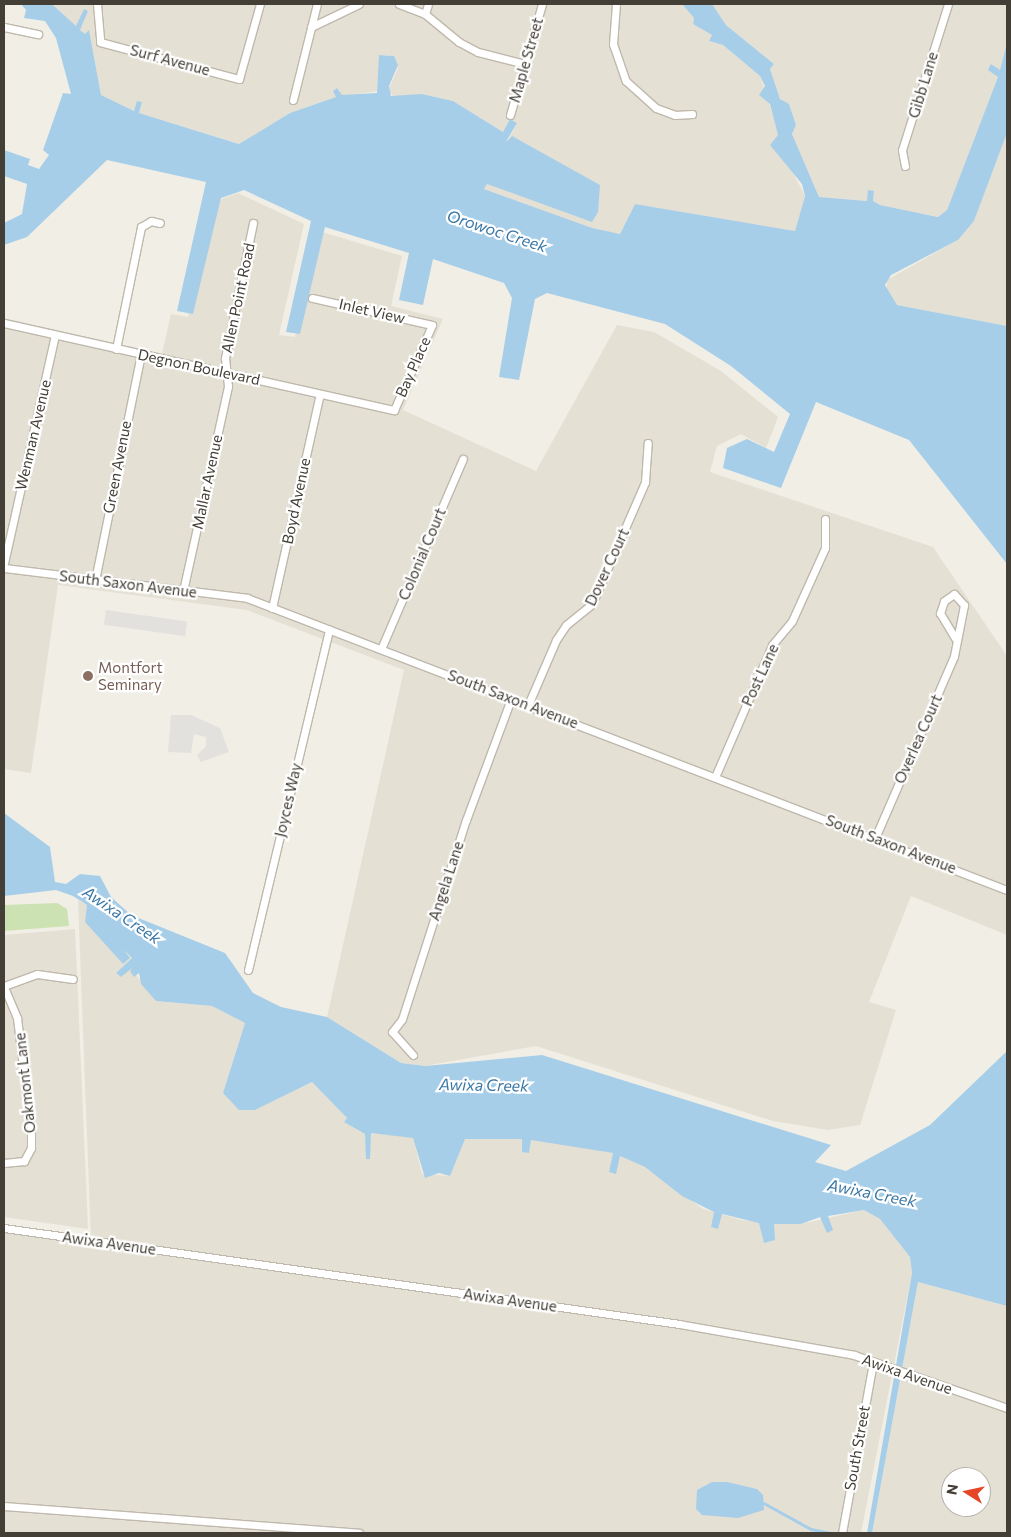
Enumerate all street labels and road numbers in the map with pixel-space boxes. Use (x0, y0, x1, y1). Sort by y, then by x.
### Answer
street label: Maple Street (505, 15, 547, 105)
street label: Surf Avenue (128, 41, 212, 79)
street label: Gibb Lane (904, 50, 942, 120)
street label: Allen Point Road (218, 241, 258, 355)
street label: Inlet View (337, 295, 407, 327)
street label: Bay Place (392, 334, 434, 400)
street label: Degnon Boulevard (136, 345, 262, 389)
street label: Wenman Avenue (12, 378, 54, 492)
street label: Green Avenue (99, 419, 135, 515)
street label: Mallar Avenue (188, 433, 226, 531)
street label: Boyd Avenue (278, 456, 314, 546)
street label: Colonial Court (394, 505, 450, 603)
street label: Dover Court (581, 525, 633, 609)
street label: South Saxon Avenue (58, 567, 198, 601)
street label: Post Lane (738, 641, 782, 709)
street label: South Saxon Avenue (445, 666, 581, 732)
street label: Overlea Court (890, 692, 946, 786)
street label: Joyces Way (271, 761, 305, 839)
street label: South Saxon Avenue (823, 811, 959, 877)
street label: Angela Lane (425, 839, 467, 923)
street label: Oakmont Lane (11, 1032, 39, 1134)
street label: Awixa Avenue (61, 1228, 157, 1258)
street label: Awixa Avenue (462, 1285, 558, 1315)
street label: Awixa Avenue (859, 1350, 955, 1398)
street label: South Street (841, 1404, 873, 1492)

